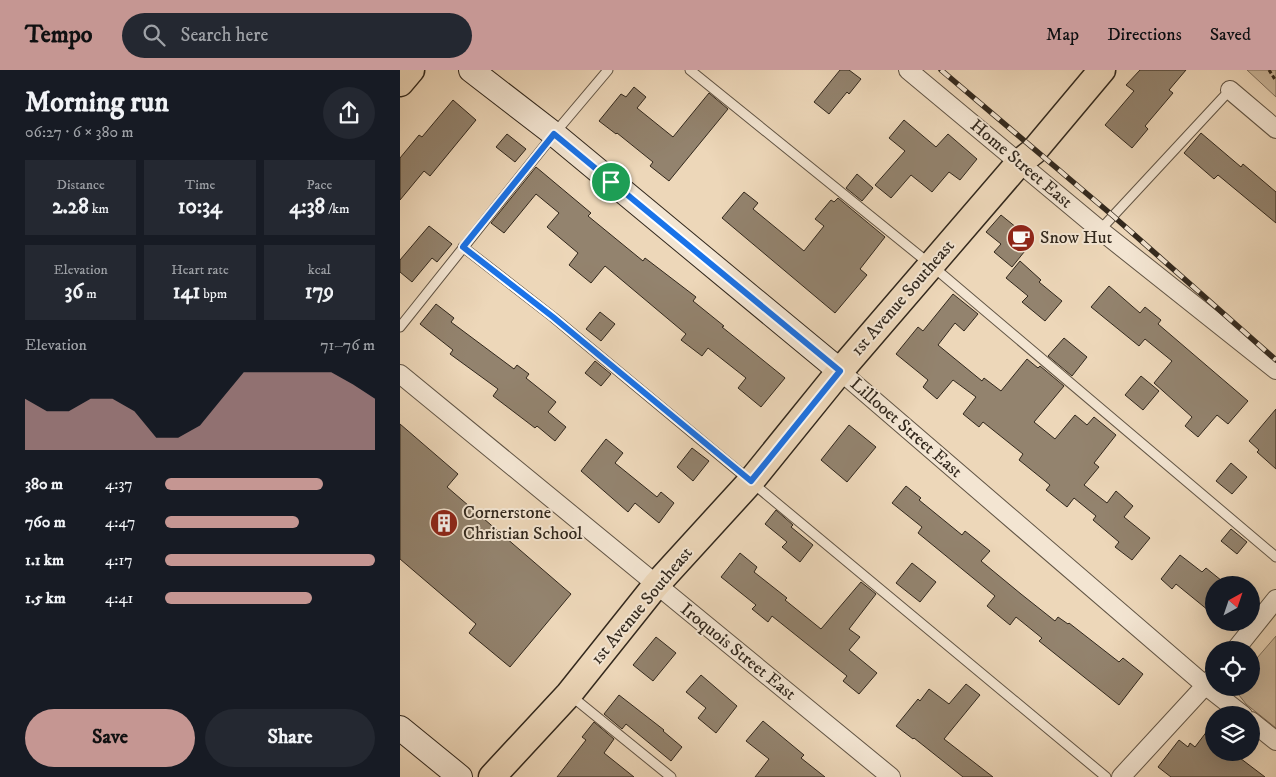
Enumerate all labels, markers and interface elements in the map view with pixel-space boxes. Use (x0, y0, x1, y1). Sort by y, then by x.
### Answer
search box (122, 13, 472, 58)
text: Tempo (25, 20, 92, 50)
icon: search (140, 21, 168, 49)
text: Search here (180, 24, 268, 47)
text: Map (1046, 24, 1079, 46)
text: Directions (1107, 24, 1182, 46)
text: Saved (1210, 24, 1251, 46)
text: Morning run (25, 85, 169, 120)
button: share (323, 87, 375, 139)
street label: Home Street East (965, 115, 1077, 213)
text: 06:27 · 6 × 380 m (25, 122, 134, 142)
pin (590, 161, 632, 203)
icon: arrive (597, 168, 625, 196)
text: Distance (57, 176, 105, 194)
text: Time (185, 176, 215, 194)
text: Pace (306, 176, 332, 194)
text: 2.28 (52, 194, 89, 220)
text: 10:34 (178, 194, 222, 220)
text: 4:38 (289, 194, 325, 220)
text: km (89, 200, 109, 218)
text: /km (325, 200, 349, 218)
cafe icon: Snow Hut (1006, 223, 1036, 253)
place label: Snow Hut (1040, 227, 1112, 249)
street label: 1st Avenue Southeast (847, 235, 960, 361)
text: Elevation (54, 261, 108, 279)
text: Heart rate (171, 261, 229, 279)
text: kcal (308, 261, 331, 279)
text: 36 (65, 279, 83, 305)
text: 141 (173, 279, 200, 305)
text: 179 (305, 279, 334, 305)
text: m (83, 285, 97, 303)
text: bpm (200, 285, 227, 303)
text: Elevation (25, 335, 87, 355)
text: 71–76 m (320, 335, 375, 355)
street label: Lillooet Street East (845, 373, 967, 483)
text: 380 m (25, 474, 63, 494)
text: 4:37 (105, 474, 133, 494)
place label: Cornerstone Christian School (463, 502, 583, 545)
building icon: Cornerstone Christian School (429, 508, 459, 538)
text: 760 m (25, 512, 66, 532)
text: 4:47 (105, 512, 136, 532)
street label: 1st Avenue Southeast (586, 542, 698, 669)
text: 1.1 km (25, 550, 64, 570)
text: 4:17 (105, 550, 133, 570)
north arrow (1205, 576, 1260, 631)
map controls (1205, 576, 1260, 761)
text: 1.5 km (25, 588, 66, 608)
text: 4:41 (105, 588, 133, 608)
street label: Iroquois Street East (676, 599, 800, 705)
button: locate (1205, 641, 1260, 696)
button: layers (1205, 706, 1260, 761)
button: Save (25, 709, 195, 767)
button: Share (205, 709, 375, 767)

